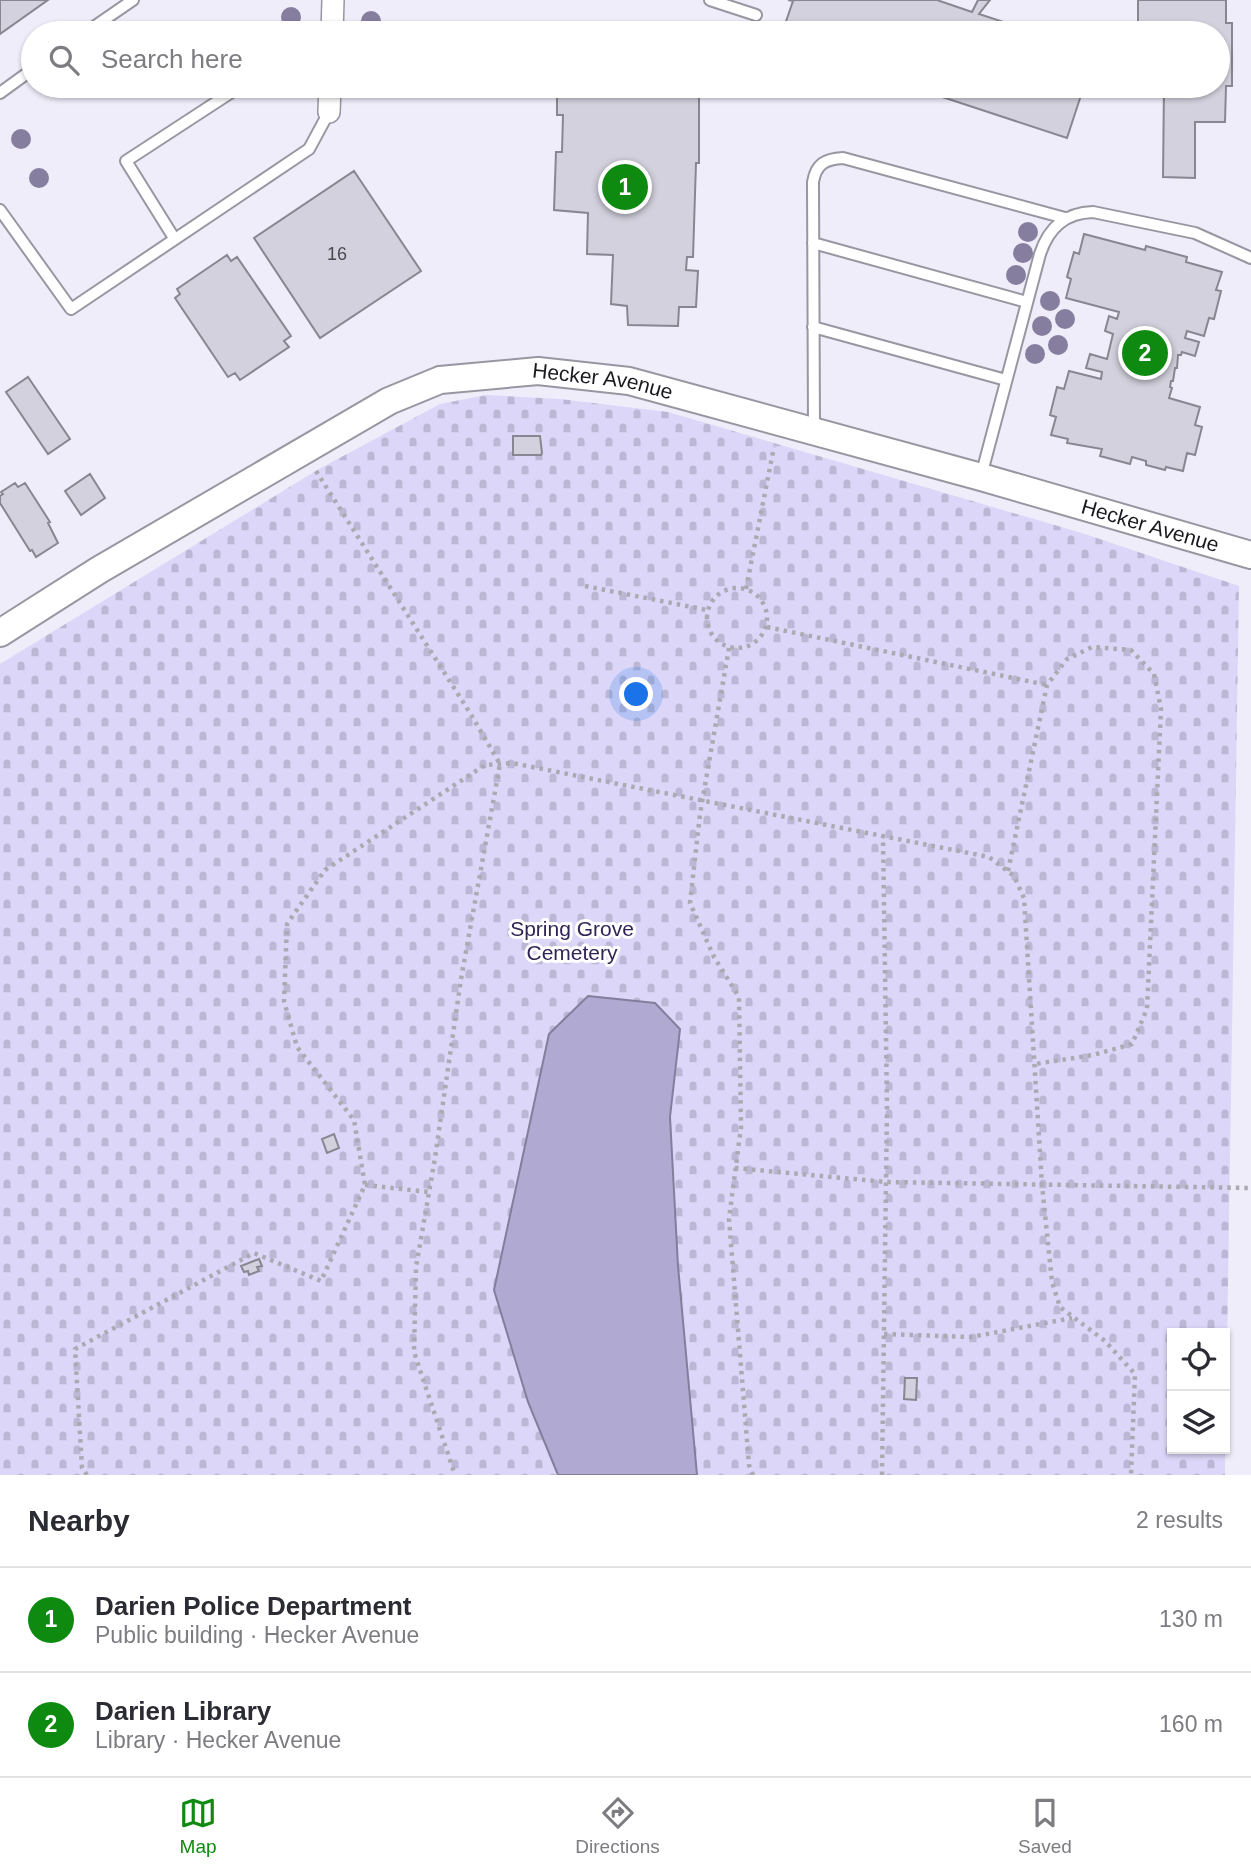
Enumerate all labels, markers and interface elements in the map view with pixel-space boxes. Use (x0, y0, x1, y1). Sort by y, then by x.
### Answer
search box (21, 21, 1230, 98)
icon: search (45, 41, 83, 79)
text: Search here (101, 44, 243, 74)
pin: 1 (602, 161, 648, 213)
house number: 16 (327, 244, 347, 264)
pin: 2 (1122, 327, 1168, 379)
street label: Hecker Avenue (531, 358, 676, 403)
street label: Hecker Avenue (1079, 495, 1222, 556)
your location (619, 677, 653, 711)
park label: Spring Grove Cemetery (510, 917, 634, 964)
map controls (1167, 1328, 1230, 1454)
button: locate (1167, 1328, 1230, 1391)
button: layers (1167, 1391, 1230, 1454)
text: Nearby (28, 1504, 130, 1537)
text: 2 results (1136, 1507, 1223, 1533)
text: Darien Police Department (95, 1591, 411, 1621)
text: 1 (45, 1606, 57, 1632)
text: 130 m (1159, 1606, 1223, 1632)
text: Public building · Hecker Avenue (95, 1622, 419, 1648)
text: Darien Library (95, 1696, 271, 1726)
text: 2 (45, 1711, 57, 1737)
text: 160 m (1159, 1711, 1223, 1737)
text: Library · Hecker Avenue (95, 1727, 341, 1753)
tab: Map (179, 1794, 217, 1858)
tab: Directions (575, 1794, 660, 1858)
tab: Saved (1018, 1794, 1072, 1858)

